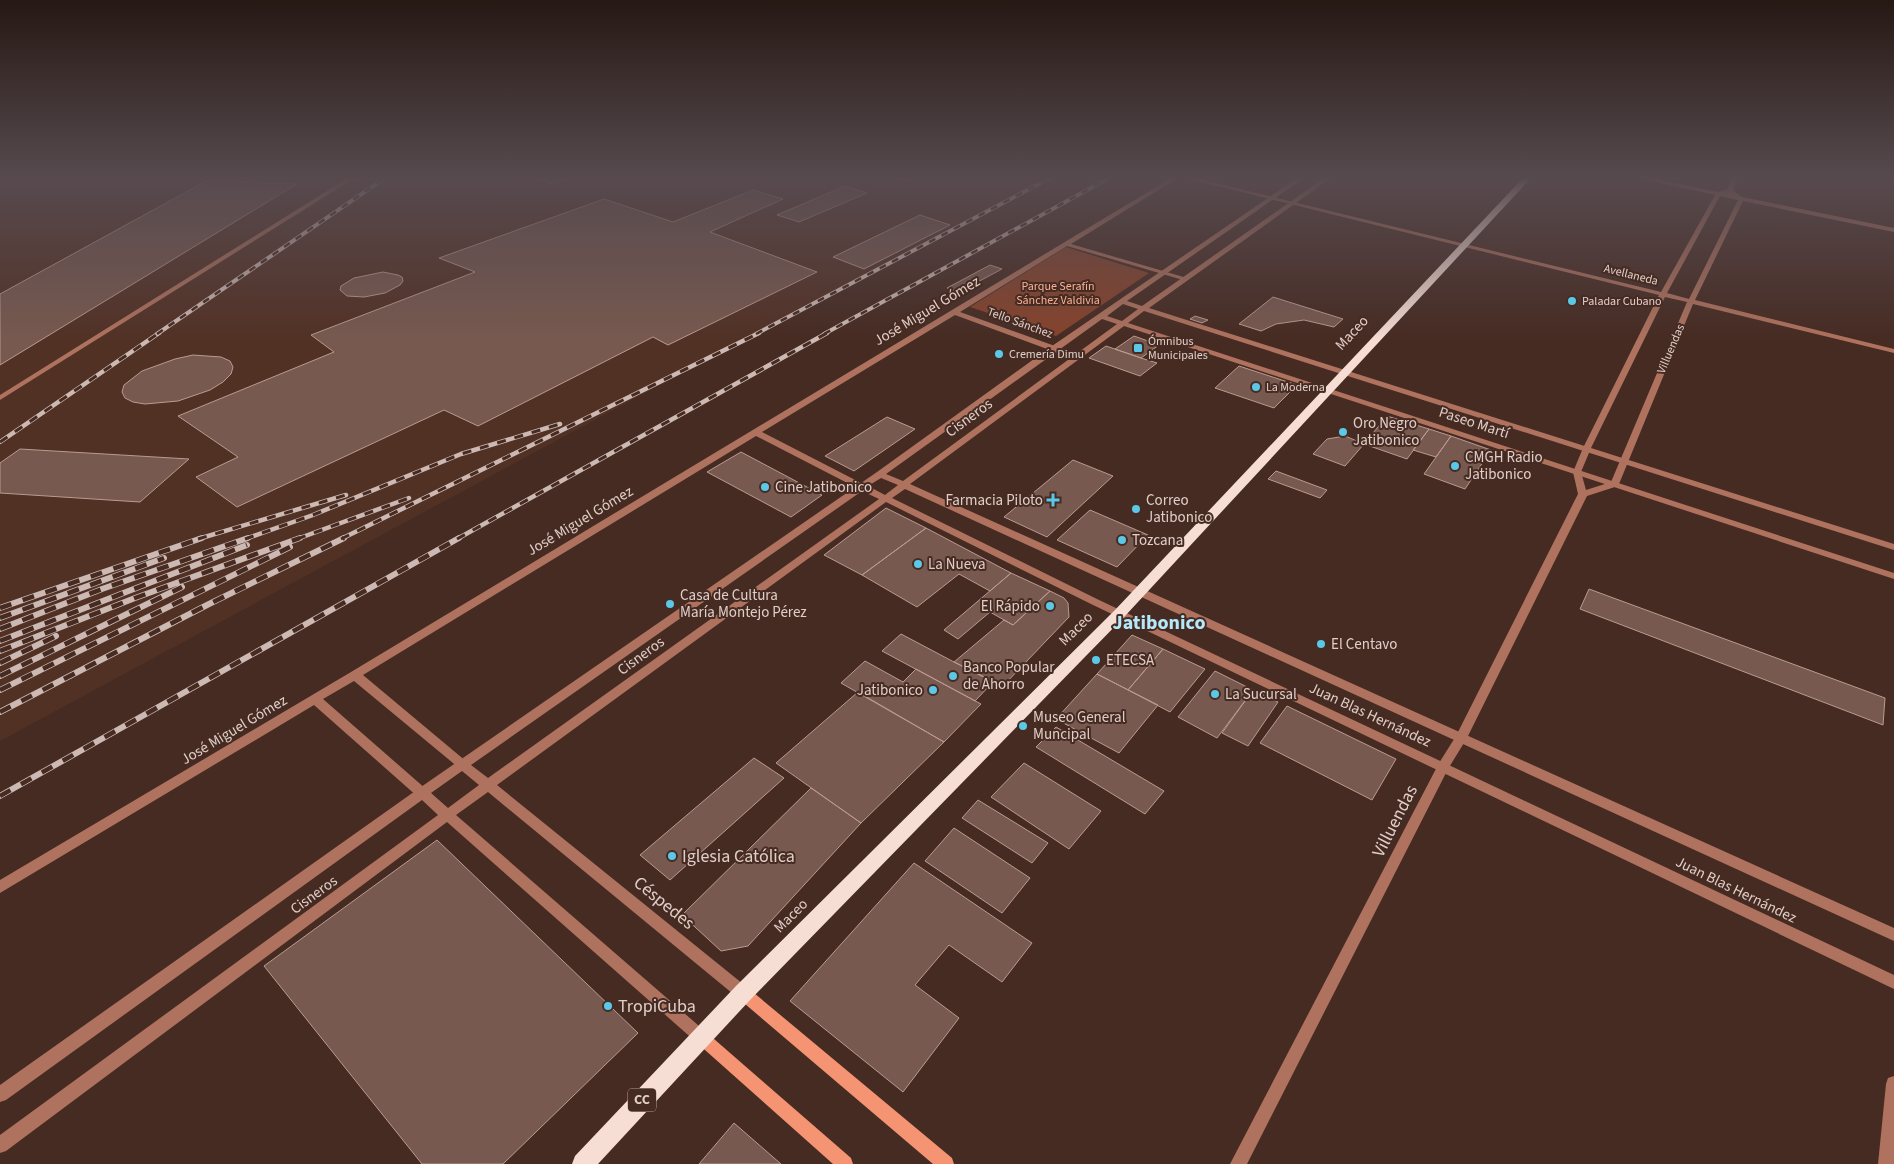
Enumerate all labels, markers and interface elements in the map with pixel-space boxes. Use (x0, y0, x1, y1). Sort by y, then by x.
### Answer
street label: Avellaneda (1602, 260, 1660, 290)
street label: José Miguel Gómez (870, 271, 984, 351)
park label: Parque Serafín Sánchez Valdivia (1016, 278, 1100, 309)
place label: Paladar Cubano (1582, 293, 1662, 310)
marker: Paladar Cubano (1566, 295, 1578, 307)
street label: Tello Sánchez (985, 303, 1055, 343)
street label: Maceo (1330, 311, 1374, 355)
street label: Villuendas (1653, 322, 1689, 376)
place label: Ómnibus Municipales (1148, 333, 1208, 364)
marker: Ómnibus Municipales (1132, 342, 1144, 354)
place label: Cremería Dimu (1009, 346, 1084, 363)
marker: Cremería Dimu (993, 348, 1005, 360)
place label: La Moderna (1266, 379, 1325, 396)
marker: La Moderna (1250, 381, 1262, 393)
street label: Cisneros (941, 394, 997, 442)
street label: Paseo Martí (1436, 402, 1513, 445)
place label: Oro Negro Jatibonico (1353, 413, 1419, 451)
marker: Oro Negro Jatibonico (1337, 426, 1349, 438)
place label: CMGH Radio Jatibonico (1465, 447, 1543, 485)
marker: CMGH Radio Jatibonico (1449, 460, 1461, 472)
place label: Cine Jatibonico (775, 477, 872, 498)
street label: José Miguel Gómez (523, 481, 637, 561)
marker: Cine Jatibonico (759, 481, 771, 493)
place label: Farmacia Piloto (945, 490, 1043, 511)
place label: Correo Jatibonico (1146, 490, 1212, 528)
marker: Farmacia Piloto (1047, 494, 1059, 506)
marker: Correo Jatibonico (1130, 503, 1142, 515)
place label: Tozcana (1132, 530, 1183, 551)
marker: Tozcana (1116, 534, 1128, 546)
place label: La Nueva (928, 554, 986, 575)
marker: La Nueva (912, 558, 924, 570)
place label: Casa de Cultura María Montejo Pérez (680, 585, 807, 623)
place label: El Rápido (981, 596, 1040, 617)
marker: Casa de Cultura María Montejo Pérez (664, 598, 676, 610)
marker: El Rápido (1044, 600, 1056, 612)
street label: Maceo (1054, 607, 1098, 651)
district label: Jatibonico (1113, 609, 1205, 637)
street label: Cisneros (613, 632, 669, 680)
place label: El Centavo (1331, 634, 1397, 655)
marker: El Centavo (1315, 638, 1327, 650)
place label: ETECSA (1106, 650, 1155, 671)
marker: ETECSA (1090, 654, 1102, 666)
place label: Banco Popular de Ahorro (963, 657, 1055, 695)
marker: Banco Popular de Ahorro (947, 670, 959, 682)
street label: Juan Blas Hernández (1306, 678, 1434, 752)
place label: Jatibonico (857, 680, 923, 701)
marker: Jatibonico (927, 684, 939, 696)
place label: La Sucursal (1225, 684, 1297, 705)
marker: La Sucursal (1209, 688, 1221, 700)
street label: José Miguel Gómez (177, 690, 291, 770)
place label: Museo General Muncipal (1033, 707, 1126, 745)
marker: Museo General Muncipal (1017, 720, 1029, 732)
street label: Villuendas (1366, 781, 1424, 861)
place label: Iglesia Católica (682, 844, 795, 869)
marker: Iglesia Católica (666, 850, 678, 862)
street label: Juan Blas Hernández (1672, 852, 1800, 928)
street label: Cisneros (286, 871, 342, 919)
street label: Céspedes (628, 871, 700, 935)
street label: Maceo (769, 894, 813, 938)
place label: TropiCuba (618, 994, 696, 1019)
marker: TropiCuba (602, 1000, 614, 1012)
road number: CC (628, 1088, 656, 1112)

